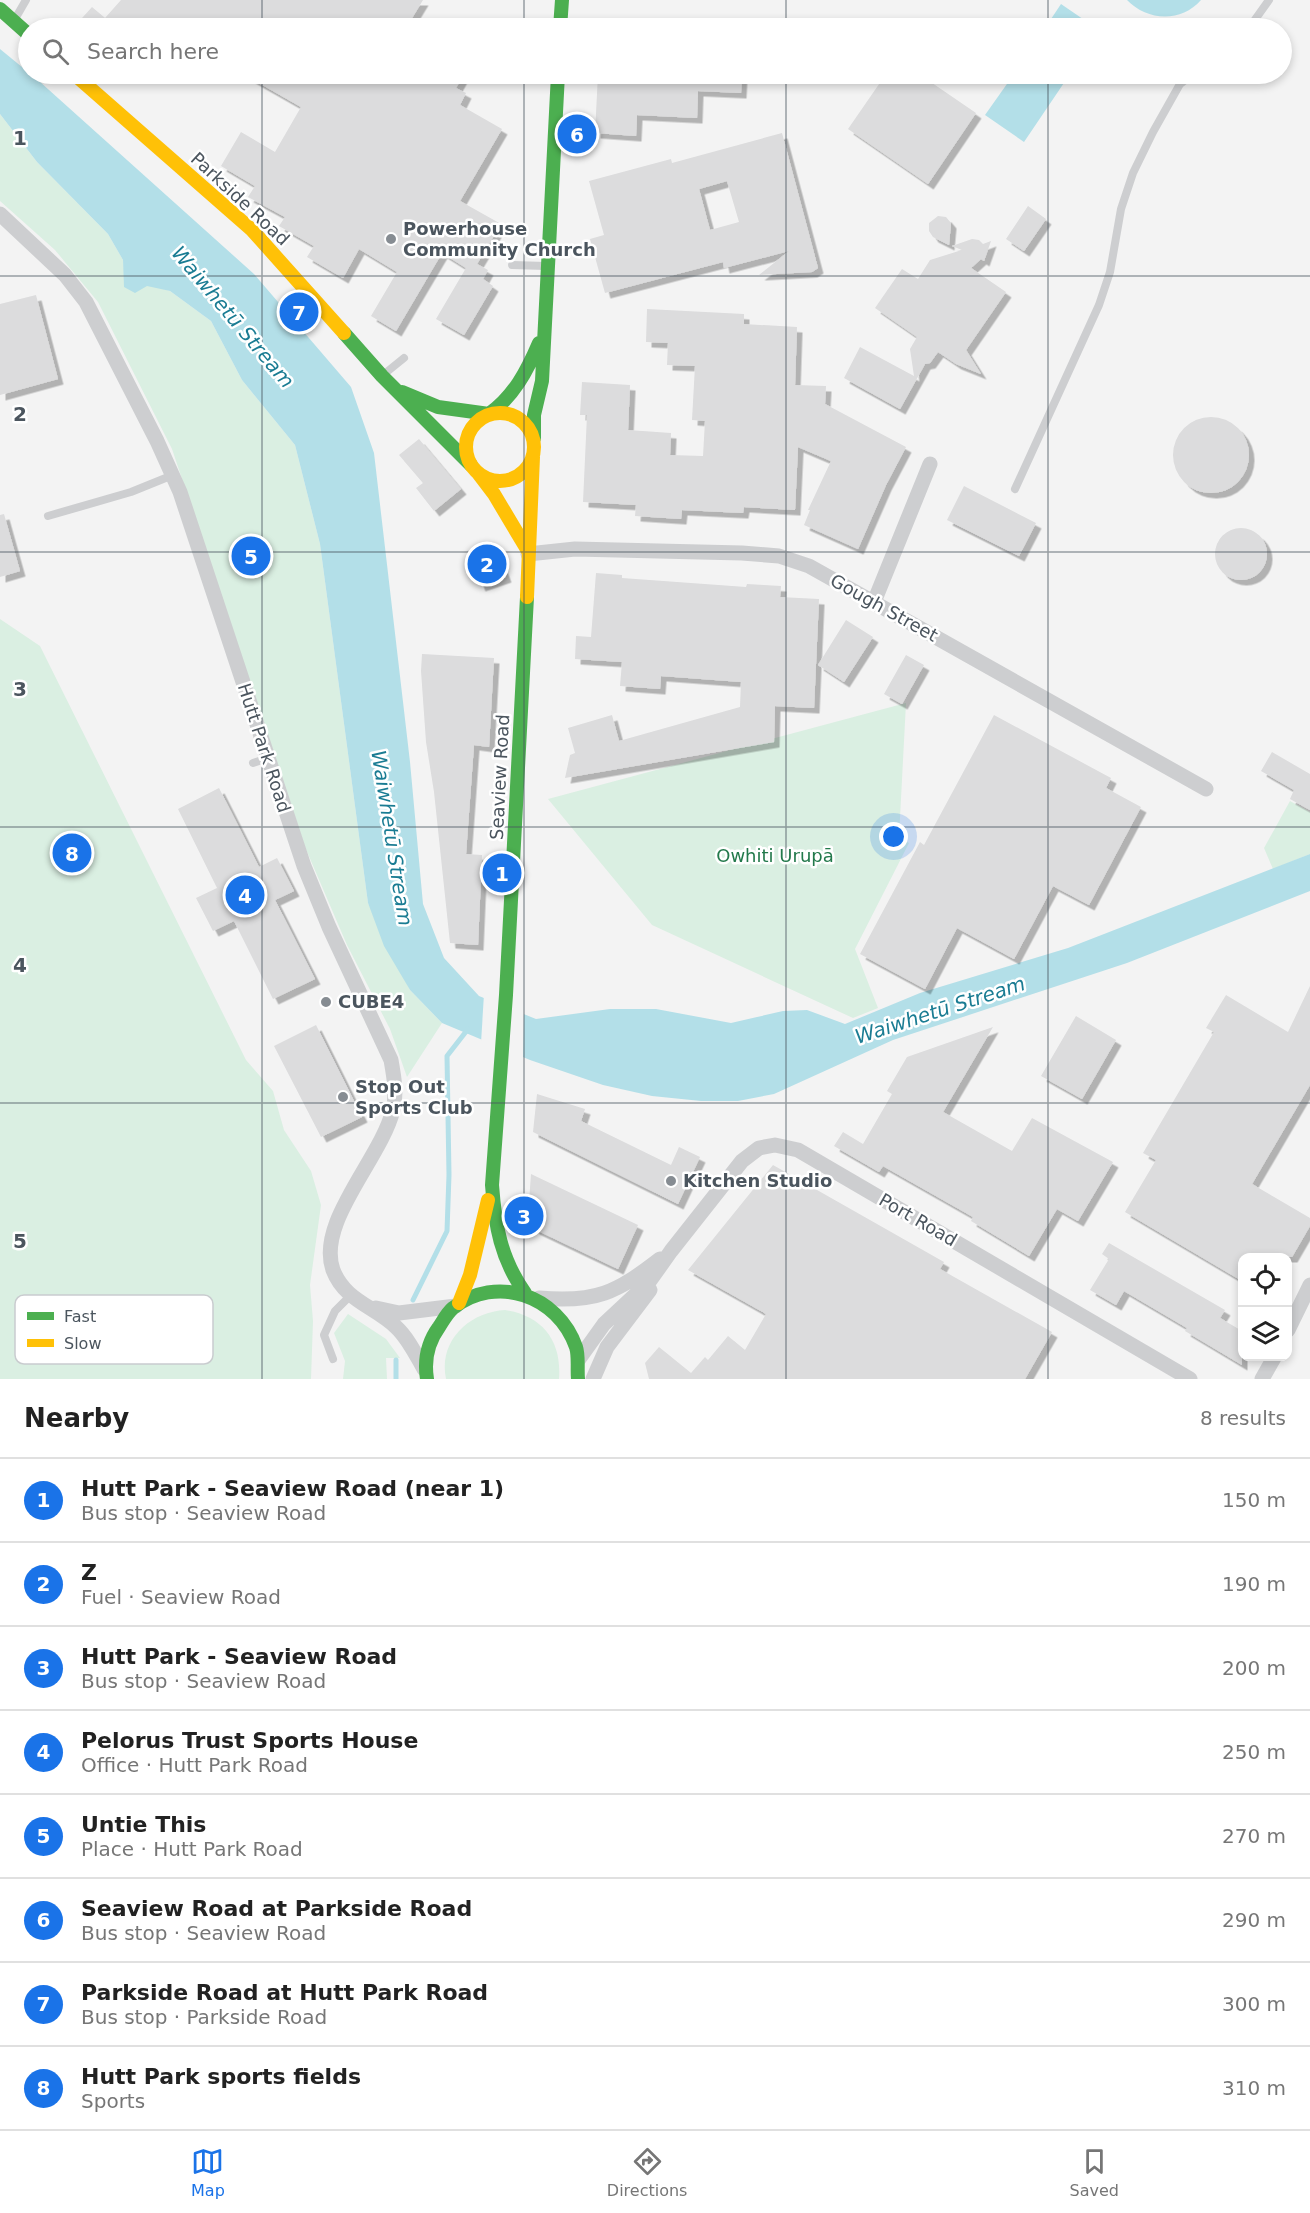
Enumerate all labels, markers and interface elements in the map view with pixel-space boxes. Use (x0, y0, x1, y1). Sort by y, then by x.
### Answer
search box (18, 18, 1292, 84)
icon: search (39, 35, 72, 68)
text: Search here (87, 39, 219, 64)
pin: 6 (558, 112, 596, 156)
text: 1 (13, 126, 27, 150)
street label: Parkside Road (187, 148, 294, 250)
place label: Powerhouse Community Church (403, 218, 596, 260)
marker: Powerhouse Community Church (384, 232, 398, 246)
water label: Waiwhetū Stream (167, 241, 299, 393)
pin: 7 (280, 290, 318, 334)
text: 2 (13, 402, 27, 426)
pin: 5 (232, 534, 270, 578)
pin: 2 (468, 542, 506, 586)
street label: Gough Street (827, 569, 942, 646)
text: 3 (13, 677, 27, 701)
street label: Hutt Park Road (234, 681, 295, 815)
street label: Seaview Road (486, 714, 513, 840)
water label: Waiwhetū Stream (366, 748, 418, 928)
your location (879, 822, 908, 851)
pin: 8 (52, 830, 92, 876)
park label: Owhiti Urupā (716, 845, 834, 866)
pin: 1 (482, 850, 522, 896)
pin: 4 (226, 872, 264, 918)
text: 4 (13, 953, 27, 977)
water label: Waiwhetū Stream (852, 971, 1028, 1049)
place label: CUBE4 (338, 991, 404, 1012)
marker: CUBE4 (319, 995, 333, 1009)
place label: Stop Out Sports Club (355, 1076, 473, 1118)
marker: Stop Out Sports Club (336, 1090, 350, 1104)
place label: Kitchen Studio (683, 1170, 832, 1191)
marker: Kitchen Studio (664, 1174, 678, 1188)
street label: Port Road (876, 1189, 961, 1250)
pin: 3 (504, 1194, 544, 1238)
text: 5 (13, 1229, 27, 1253)
map controls (1238, 1253, 1292, 1361)
button: locate (1238, 1253, 1292, 1307)
legend (15, 1295, 213, 1364)
text: Fast (64, 1307, 96, 1326)
button: layers (1238, 1307, 1292, 1361)
text: Slow (64, 1334, 101, 1353)
text: Nearby (24, 1403, 129, 1433)
text: 8 results (1200, 1406, 1286, 1430)
text: Hutt Park - Seaview Road (near 1) (81, 1476, 504, 1501)
text: 1 (37, 1488, 50, 1512)
text: 150 m (1222, 1488, 1286, 1512)
text: Bus stop · Seaview Road (81, 1501, 326, 1525)
text: Z (81, 1560, 97, 1585)
text: 2 (37, 1572, 50, 1596)
text: 190 m (1222, 1572, 1286, 1596)
text: Fuel · Seaview Road (81, 1585, 281, 1609)
text: Hutt Park - Seaview Road (81, 1644, 397, 1669)
text: 3 (37, 1656, 50, 1680)
text: 200 m (1222, 1656, 1286, 1680)
text: Bus stop · Seaview Road (81, 1669, 326, 1693)
text: Pelorus Trust Sports House (81, 1728, 418, 1753)
text: 4 (37, 1740, 50, 1764)
text: 250 m (1222, 1740, 1286, 1764)
text: Office · Hutt Park Road (81, 1753, 308, 1777)
text: Untie This (81, 1812, 206, 1837)
text: 5 (37, 1824, 50, 1848)
text: 270 m (1222, 1824, 1286, 1848)
text: Place · Hutt Park Road (81, 1837, 303, 1861)
text: Seaview Road at Parkside Road (81, 1896, 472, 1921)
text: 6 (37, 1908, 50, 1932)
text: 290 m (1222, 1908, 1286, 1932)
text: Bus stop · Seaview Road (81, 1921, 326, 1945)
text: Parkside Road at Hutt Park Road (81, 1980, 488, 2005)
text: 7 (37, 1992, 50, 2016)
text: 300 m (1222, 1992, 1286, 2016)
text: Bus stop · Parkside Road (81, 2005, 327, 2029)
text: Hutt Park sports fields (81, 2064, 361, 2089)
text: 8 (37, 2076, 50, 2100)
text: 310 m (1222, 2076, 1286, 2100)
text: Sports (81, 2089, 145, 2113)
tab: Map (191, 2145, 225, 2200)
tab: Directions (607, 2145, 687, 2200)
tab: Saved (1070, 2145, 1119, 2200)

